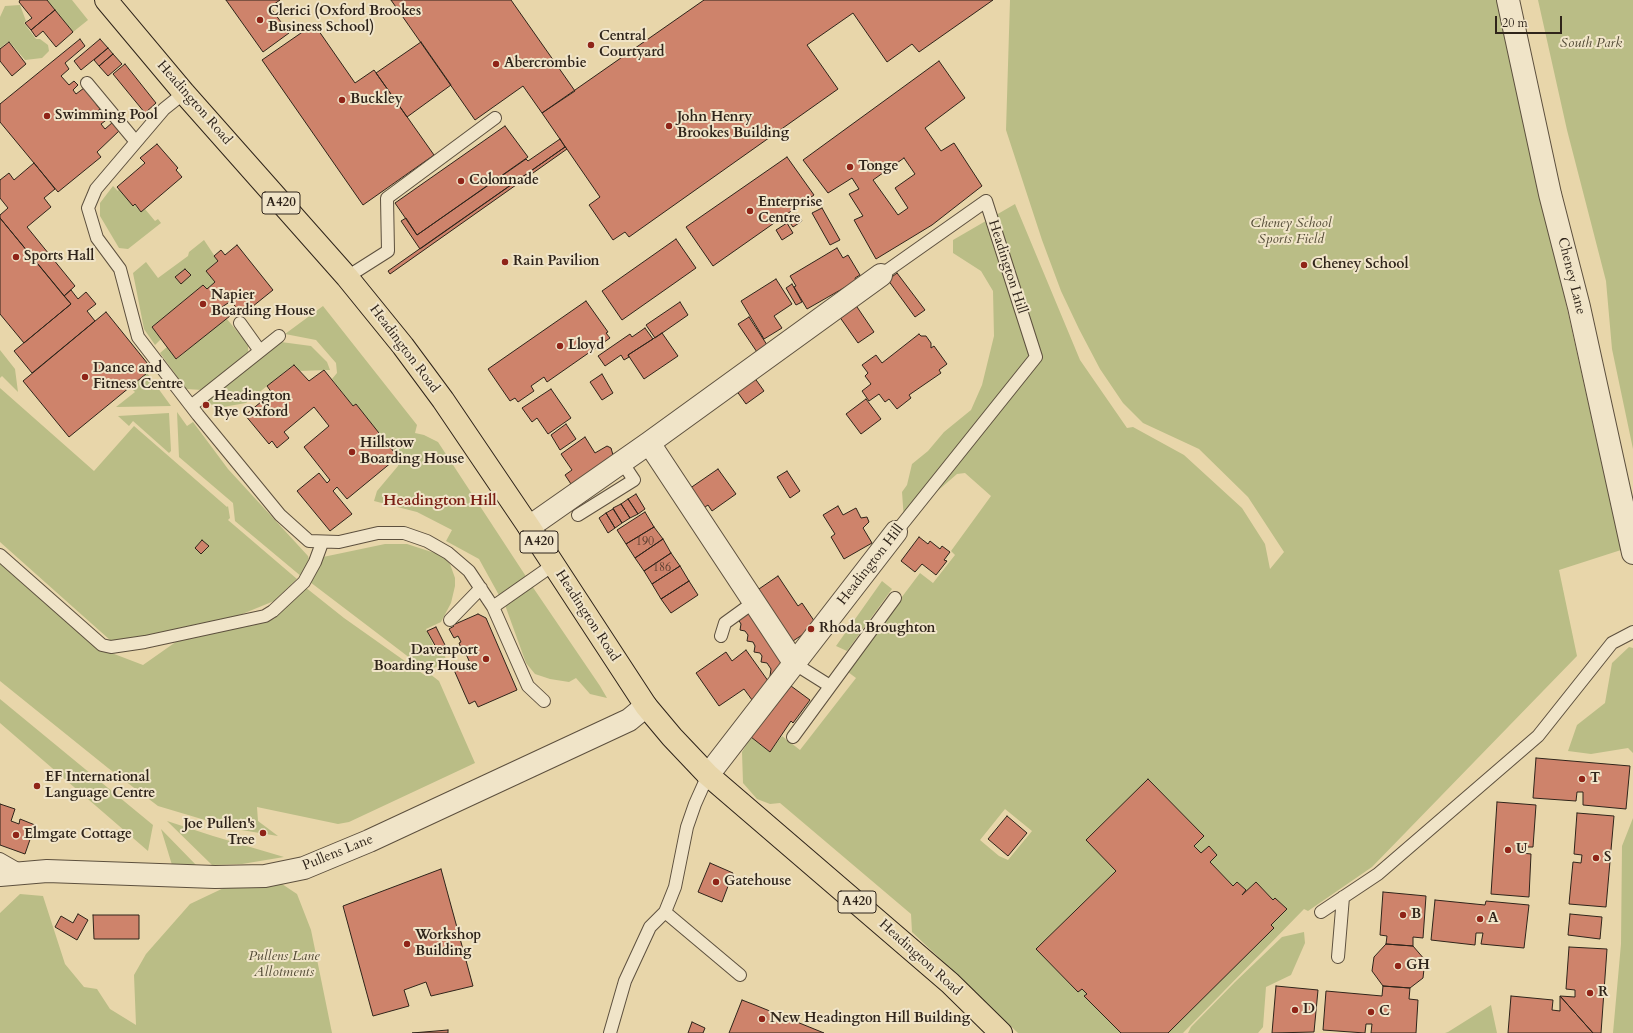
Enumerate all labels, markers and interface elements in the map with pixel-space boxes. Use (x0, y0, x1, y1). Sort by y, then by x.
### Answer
place label: Clerici (Oxford Brookes Business School) (268, 4, 421, 36)
scale bar (1497, 8, 1564, 34)
marker: Clerici (Oxford Brookes Business School) (255, 15, 265, 25)
text: 20 m (1502, 15, 1528, 31)
place label: Central Courtyard (599, 29, 664, 62)
park label: South Park (1560, 36, 1622, 52)
marker: Central Courtyard (586, 40, 596, 50)
place label: Abercrombie (504, 56, 587, 72)
street label: Headington Road (153, 58, 235, 148)
marker: Abercrombie (491, 59, 501, 69)
place label: Buckley (350, 92, 403, 108)
marker: Buckley (337, 95, 347, 105)
place label: Swimming Pool (55, 108, 158, 124)
place label: John Henry Brookes Building (677, 110, 789, 142)
marker: Swimming Pool (42, 111, 52, 121)
marker: John Henry Brookes Building (664, 121, 674, 131)
place label: Tonge (858, 159, 898, 175)
marker: Tonge (845, 162, 855, 172)
place label: Colonnade (469, 173, 539, 189)
marker: Colonnade (456, 176, 466, 186)
road number: A420 (262, 192, 300, 214)
place label: Enterprise Centre (758, 195, 823, 228)
marker: Enterprise Centre (745, 206, 755, 216)
park label: Cheney School Sports Field (1251, 216, 1331, 248)
street label: Headington Hill (984, 218, 1030, 316)
street label: Cheney Lane (1553, 236, 1589, 316)
place label: Sports Hall (24, 249, 94, 265)
marker: Sports Hall (11, 252, 21, 262)
place label: Rain Pavilion (513, 254, 599, 270)
marker: Rain Pavilion (500, 257, 510, 267)
place label: Cheney School (1312, 257, 1409, 273)
marker: Cheney School (1299, 260, 1309, 270)
place label: Napier Boarding House (211, 288, 315, 320)
marker: Napier Boarding House (198, 299, 208, 309)
street label: Headington Road (365, 302, 443, 396)
place label: Lloyd (568, 338, 604, 354)
marker: Lloyd (555, 341, 565, 351)
place label: Dance and Fitness Centre (93, 361, 183, 394)
marker: Dance and Fitness Centre (80, 372, 90, 382)
place label: Headington Rye Oxford (214, 389, 291, 422)
marker: Headington Rye Oxford (201, 400, 211, 410)
place label: Hillstow Boarding House (360, 436, 464, 468)
marker: Hillstow Boarding House (347, 447, 357, 457)
district label: Headington Hill (383, 493, 497, 511)
street label: Headington Hill (834, 521, 908, 609)
road number: A420 (520, 531, 558, 553)
house number: 190 (636, 535, 654, 549)
house number: 186 (653, 561, 671, 575)
street label: Headington Road (551, 567, 623, 665)
place label: Rhoda Broughton (819, 621, 935, 637)
marker: Rhoda Broughton (806, 624, 816, 634)
place label: Davenport Boarding House (374, 643, 478, 676)
marker: Davenport Boarding House (481, 654, 491, 664)
place label: EF International Language Centre (45, 770, 155, 802)
place label: T (1590, 771, 1600, 787)
marker: T (1577, 774, 1587, 784)
marker: EF International Language Centre (32, 781, 42, 791)
place label: Joe Pullen's Tree (183, 817, 255, 850)
place label: Elmgate Cottage (24, 827, 132, 843)
marker: Joe Pullen's Tree (258, 828, 268, 838)
marker: Elmgate Cottage (11, 830, 21, 840)
street label: Pullens Lane (300, 831, 376, 875)
place label: U (1516, 842, 1527, 858)
marker: U (1503, 845, 1513, 855)
place label: S (1604, 850, 1611, 866)
marker: S (1591, 853, 1601, 863)
place label: Gatehouse (724, 874, 791, 890)
marker: Gatehouse (711, 877, 721, 887)
road number: A420 (838, 891, 876, 913)
place label: B (1411, 907, 1421, 923)
marker: B (1398, 910, 1408, 920)
place label: A (1488, 911, 1499, 927)
marker: A (1475, 914, 1485, 924)
street label: Headington Road (875, 916, 965, 1000)
place label: Workshop Building (415, 928, 481, 960)
marker: Workshop Building (402, 939, 412, 949)
park label: Pullens Lane Allotments (248, 949, 320, 982)
place label: GH (1406, 958, 1430, 974)
marker: GH (1393, 961, 1403, 971)
place label: R (1598, 985, 1608, 1001)
marker: R (1585, 988, 1595, 998)
place label: D (1303, 1002, 1315, 1018)
place label: C (1379, 1004, 1390, 1020)
marker: D (1290, 1005, 1300, 1015)
marker: C (1366, 1007, 1376, 1017)
place label: New Headington Hill Building (770, 1011, 970, 1027)
marker: New Headington Hill Building (757, 1014, 767, 1024)

